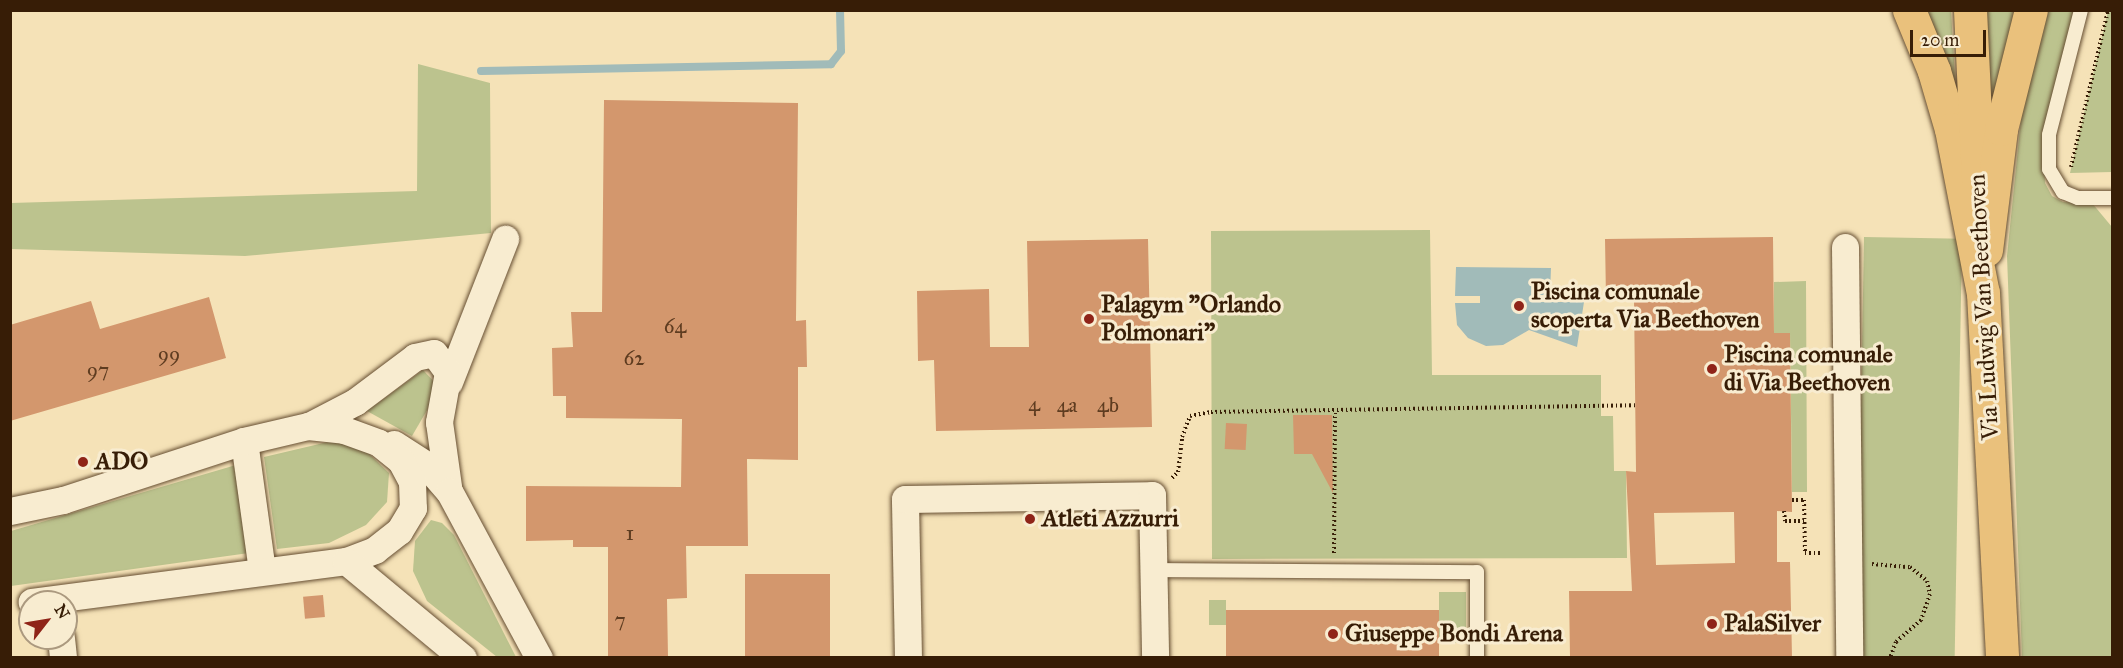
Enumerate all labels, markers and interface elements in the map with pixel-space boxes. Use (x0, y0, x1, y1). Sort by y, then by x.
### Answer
scale bar (1913, 18, 1990, 56)
text: 20 m (1921, 29, 1959, 51)
street label: Via Ludwig Van Beethoven (1963, 173, 2005, 441)
place label: Piscina comunale scoperta Via Beethoven (1531, 278, 1759, 334)
place label: Palagym "Orlando Polmonari" (1101, 291, 1281, 347)
marker: Piscina comunale scoperta Via Beethoven (1512, 299, 1526, 313)
marker: Palagym "Orlando Polmonari" (1082, 312, 1096, 326)
house number: 64 (664, 313, 686, 339)
house number: 99 (158, 341, 180, 367)
place label: Piscina comunale di Via Beethoven (1724, 341, 1893, 397)
house number: 62 (623, 345, 645, 371)
house number: 97 (87, 357, 109, 383)
marker: Piscina comunale di Via Beethoven (1705, 362, 1719, 376)
house number: 4 (1028, 391, 1040, 417)
house number: 4a (1057, 392, 1077, 418)
house number: 4b (1097, 392, 1119, 418)
place label: ADO (95, 448, 148, 476)
marker: ADO (76, 455, 90, 469)
place label: Atleti Azzurri (1042, 505, 1179, 533)
marker: Atleti Azzurri (1023, 512, 1037, 526)
house number: 1 (626, 520, 634, 546)
north arrow (18, 590, 78, 650)
text: N (50, 601, 74, 622)
house number: 7 (614, 607, 626, 633)
place label: PalaSilver (1724, 610, 1821, 638)
marker: PalaSilver (1705, 617, 1719, 631)
place label: Giuseppe Bondi Arena (1345, 620, 1563, 648)
marker: Giuseppe Bondi Arena (1326, 627, 1340, 641)

